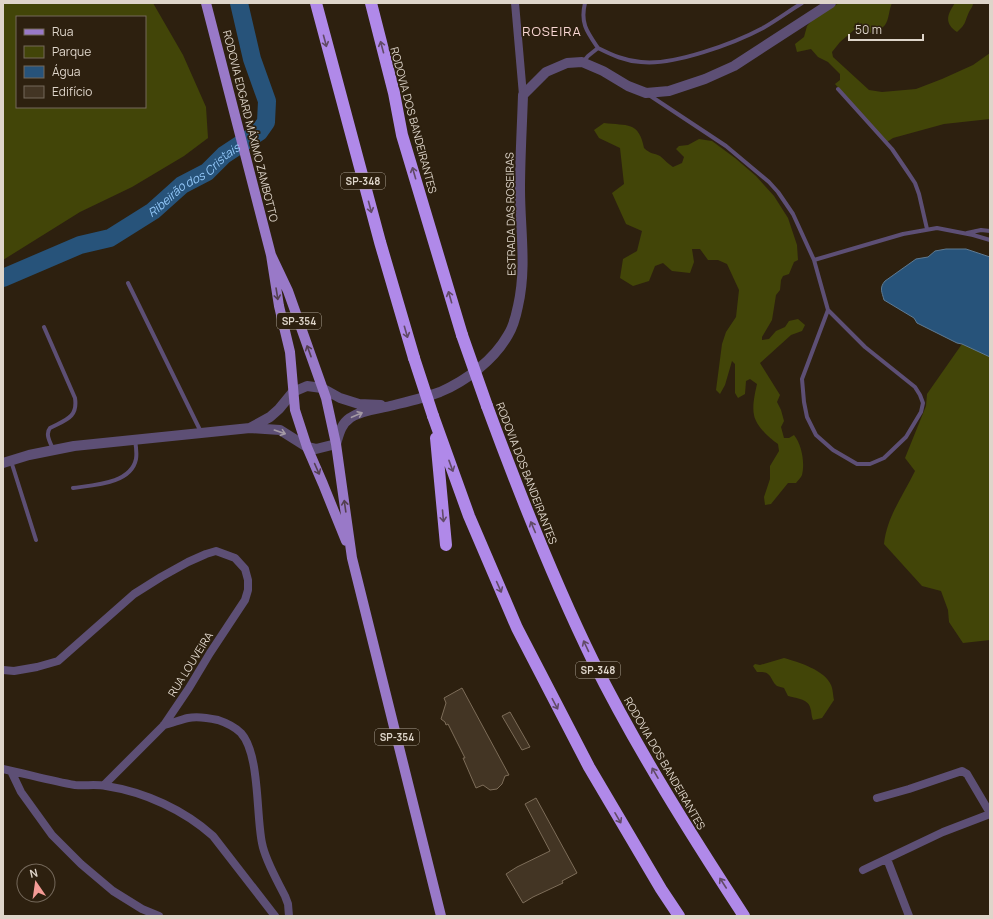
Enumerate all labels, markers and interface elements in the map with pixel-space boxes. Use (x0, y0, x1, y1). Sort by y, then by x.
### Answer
legend (16, 16, 146, 108)
scale bar (849, 16, 923, 42)
text: 50 m (855, 21, 882, 38)
district label: ROSEIRA (522, 22, 582, 40)
text: Rua (52, 23, 73, 40)
street label: RODOVIA EDGARD MÁXIMO ZAMBOTTO (220, 29, 282, 223)
one-way arrow (322, 34, 330, 47)
one-way arrow (378, 41, 385, 54)
text: Parque (52, 43, 91, 60)
street label: RODOVIA DOS BANDEIRANTES (387, 45, 441, 195)
text: Água (52, 63, 81, 80)
text: Edifício (52, 83, 92, 100)
water label: Ribeirão dos Cristais (144, 138, 244, 221)
street label: ESTRADA DAS ROSEIRAS (501, 152, 519, 276)
one-way arrow (410, 166, 417, 179)
road number: SP-348 (341, 173, 385, 189)
one-way arrow (367, 200, 374, 213)
one-way arrow (274, 287, 282, 300)
one-way arrow (446, 291, 453, 304)
road number: SP-354 (277, 313, 321, 329)
one-way arrow (403, 325, 410, 338)
one-way arrow (305, 345, 312, 358)
street label: RODOVIA DOS BANDEIRANTES (493, 400, 561, 546)
one-way arrow (350, 410, 362, 418)
one-way arrow (274, 429, 287, 436)
one-way arrow (447, 460, 455, 472)
one-way arrow (314, 463, 321, 475)
one-way arrow (341, 500, 349, 513)
one-way arrow (439, 509, 447, 522)
one-way arrow (529, 522, 536, 534)
one-way arrow (496, 581, 503, 593)
street label: RUA LOUVEIRA (164, 629, 216, 699)
one-way arrow (582, 640, 589, 652)
road number: SP-348 (576, 662, 620, 678)
street label: RODOVIA DOS BANDEIRANTES (621, 694, 709, 832)
one-way arrow (552, 698, 559, 710)
road number: SP-354 (375, 729, 419, 745)
one-way arrow (650, 767, 658, 779)
one-way arrow (615, 812, 623, 824)
north arrow (16, 863, 56, 903)
text: N (28, 865, 39, 881)
one-way arrow (719, 878, 727, 889)

